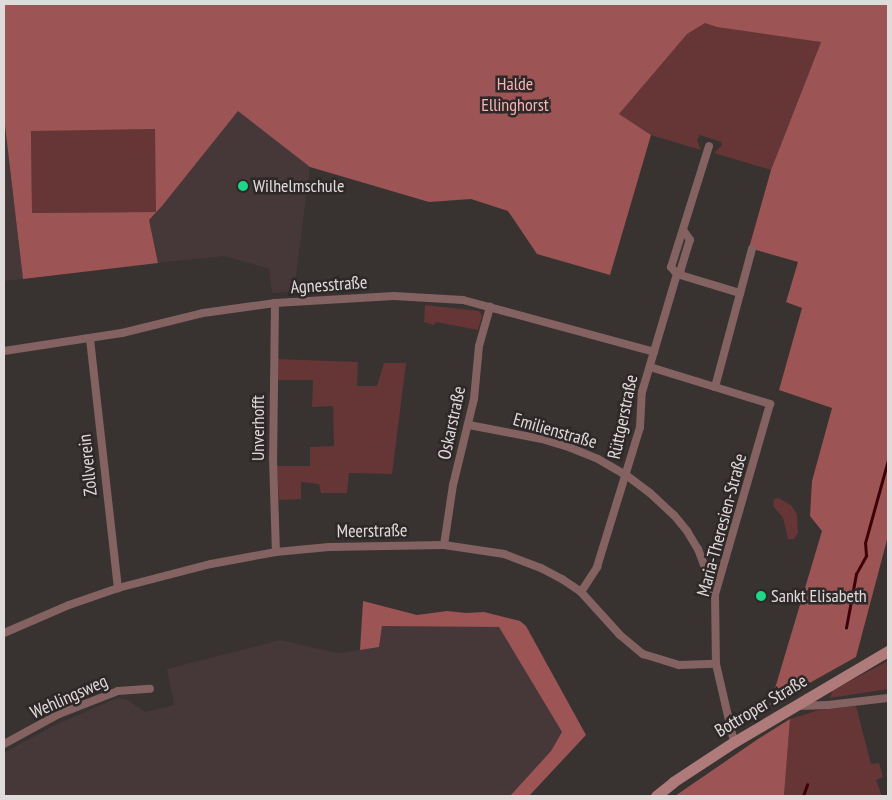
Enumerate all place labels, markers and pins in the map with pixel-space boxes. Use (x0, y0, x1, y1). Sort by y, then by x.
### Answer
place label: Wilhelmschule (253, 175, 344, 197)
marker: Wilhelmschule (237, 180, 249, 192)
place label: Sankt Elisabeth (771, 585, 867, 607)
marker: Sankt Elisabeth (755, 590, 767, 602)

